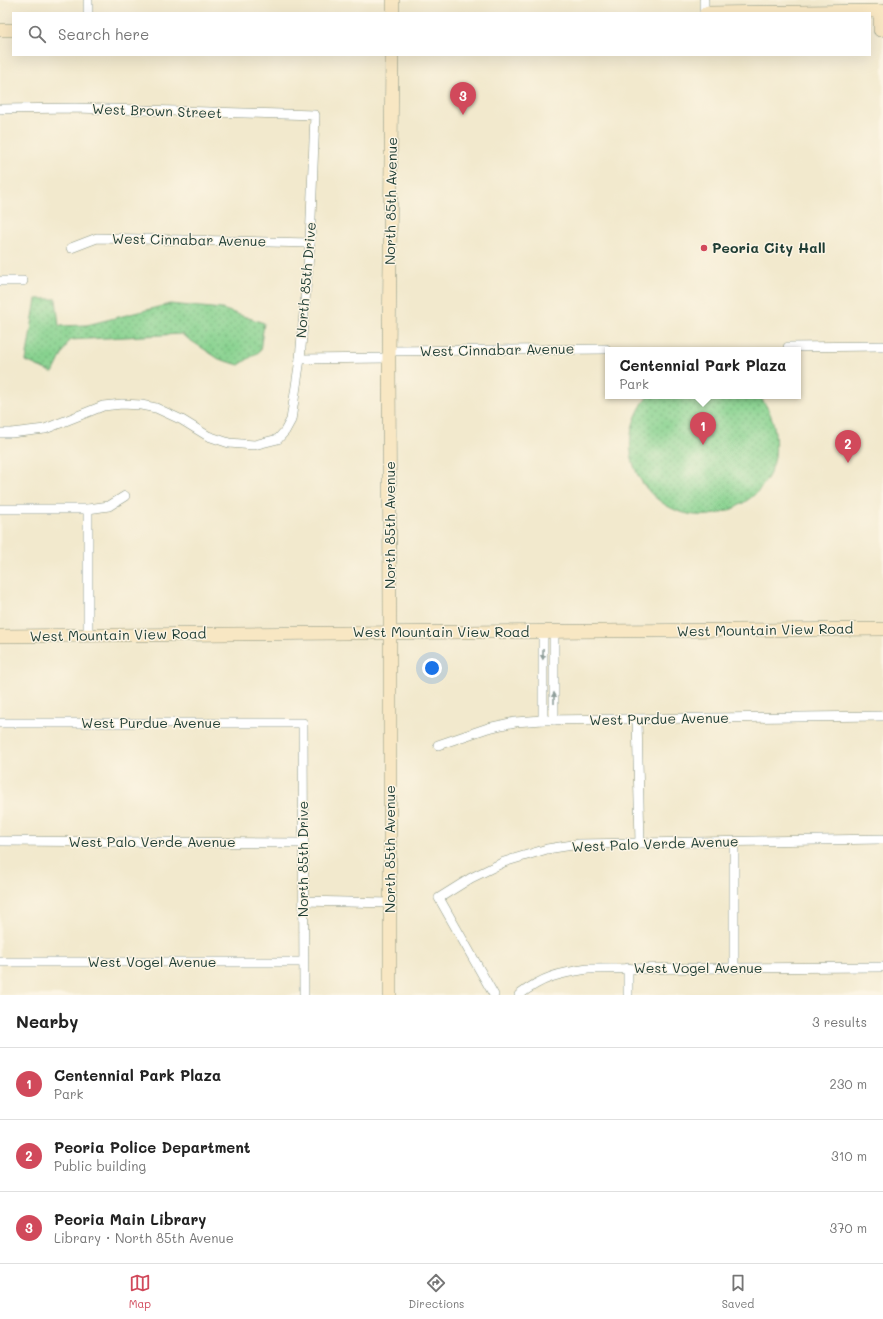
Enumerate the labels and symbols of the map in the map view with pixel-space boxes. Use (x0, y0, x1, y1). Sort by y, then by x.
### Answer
pin: 3 (450, 82, 476, 115)
street label: West Brown Street (92, 99, 222, 122)
street label: North 85th Avenue (380, 137, 401, 265)
street label: North 85th Drive (291, 221, 320, 339)
street label: West Cinnabar Avenue (112, 229, 266, 250)
place label: Peoria City Hall (712, 238, 825, 257)
marker: Peoria City Hall (699, 243, 709, 253)
street label: West Cinnabar Avenue (420, 339, 574, 360)
pin: 1 (690, 412, 716, 445)
pin: 2 (835, 430, 861, 463)
street label: North 85th Avenue (380, 461, 399, 589)
street label: West Mountain View Road (676, 618, 854, 641)
street label: West Mountain View Road (353, 622, 530, 641)
street label: West Mountain View Road (29, 623, 207, 646)
one-way arrow (540, 648, 546, 661)
your location (422, 658, 442, 678)
one-way arrow (551, 691, 557, 704)
street label: West Purdue Avenue (589, 708, 729, 729)
street label: West Purdue Avenue (81, 713, 221, 732)
street label: North 85th Avenue (380, 785, 399, 913)
street label: North 85th Drive (293, 801, 312, 917)
street label: West Palo Verde Avenue (571, 831, 739, 856)
street label: West Palo Verde Avenue (68, 832, 236, 851)
street label: West Vogel Avenue (88, 952, 216, 971)
street label: West Vogel Avenue (634, 958, 762, 977)

